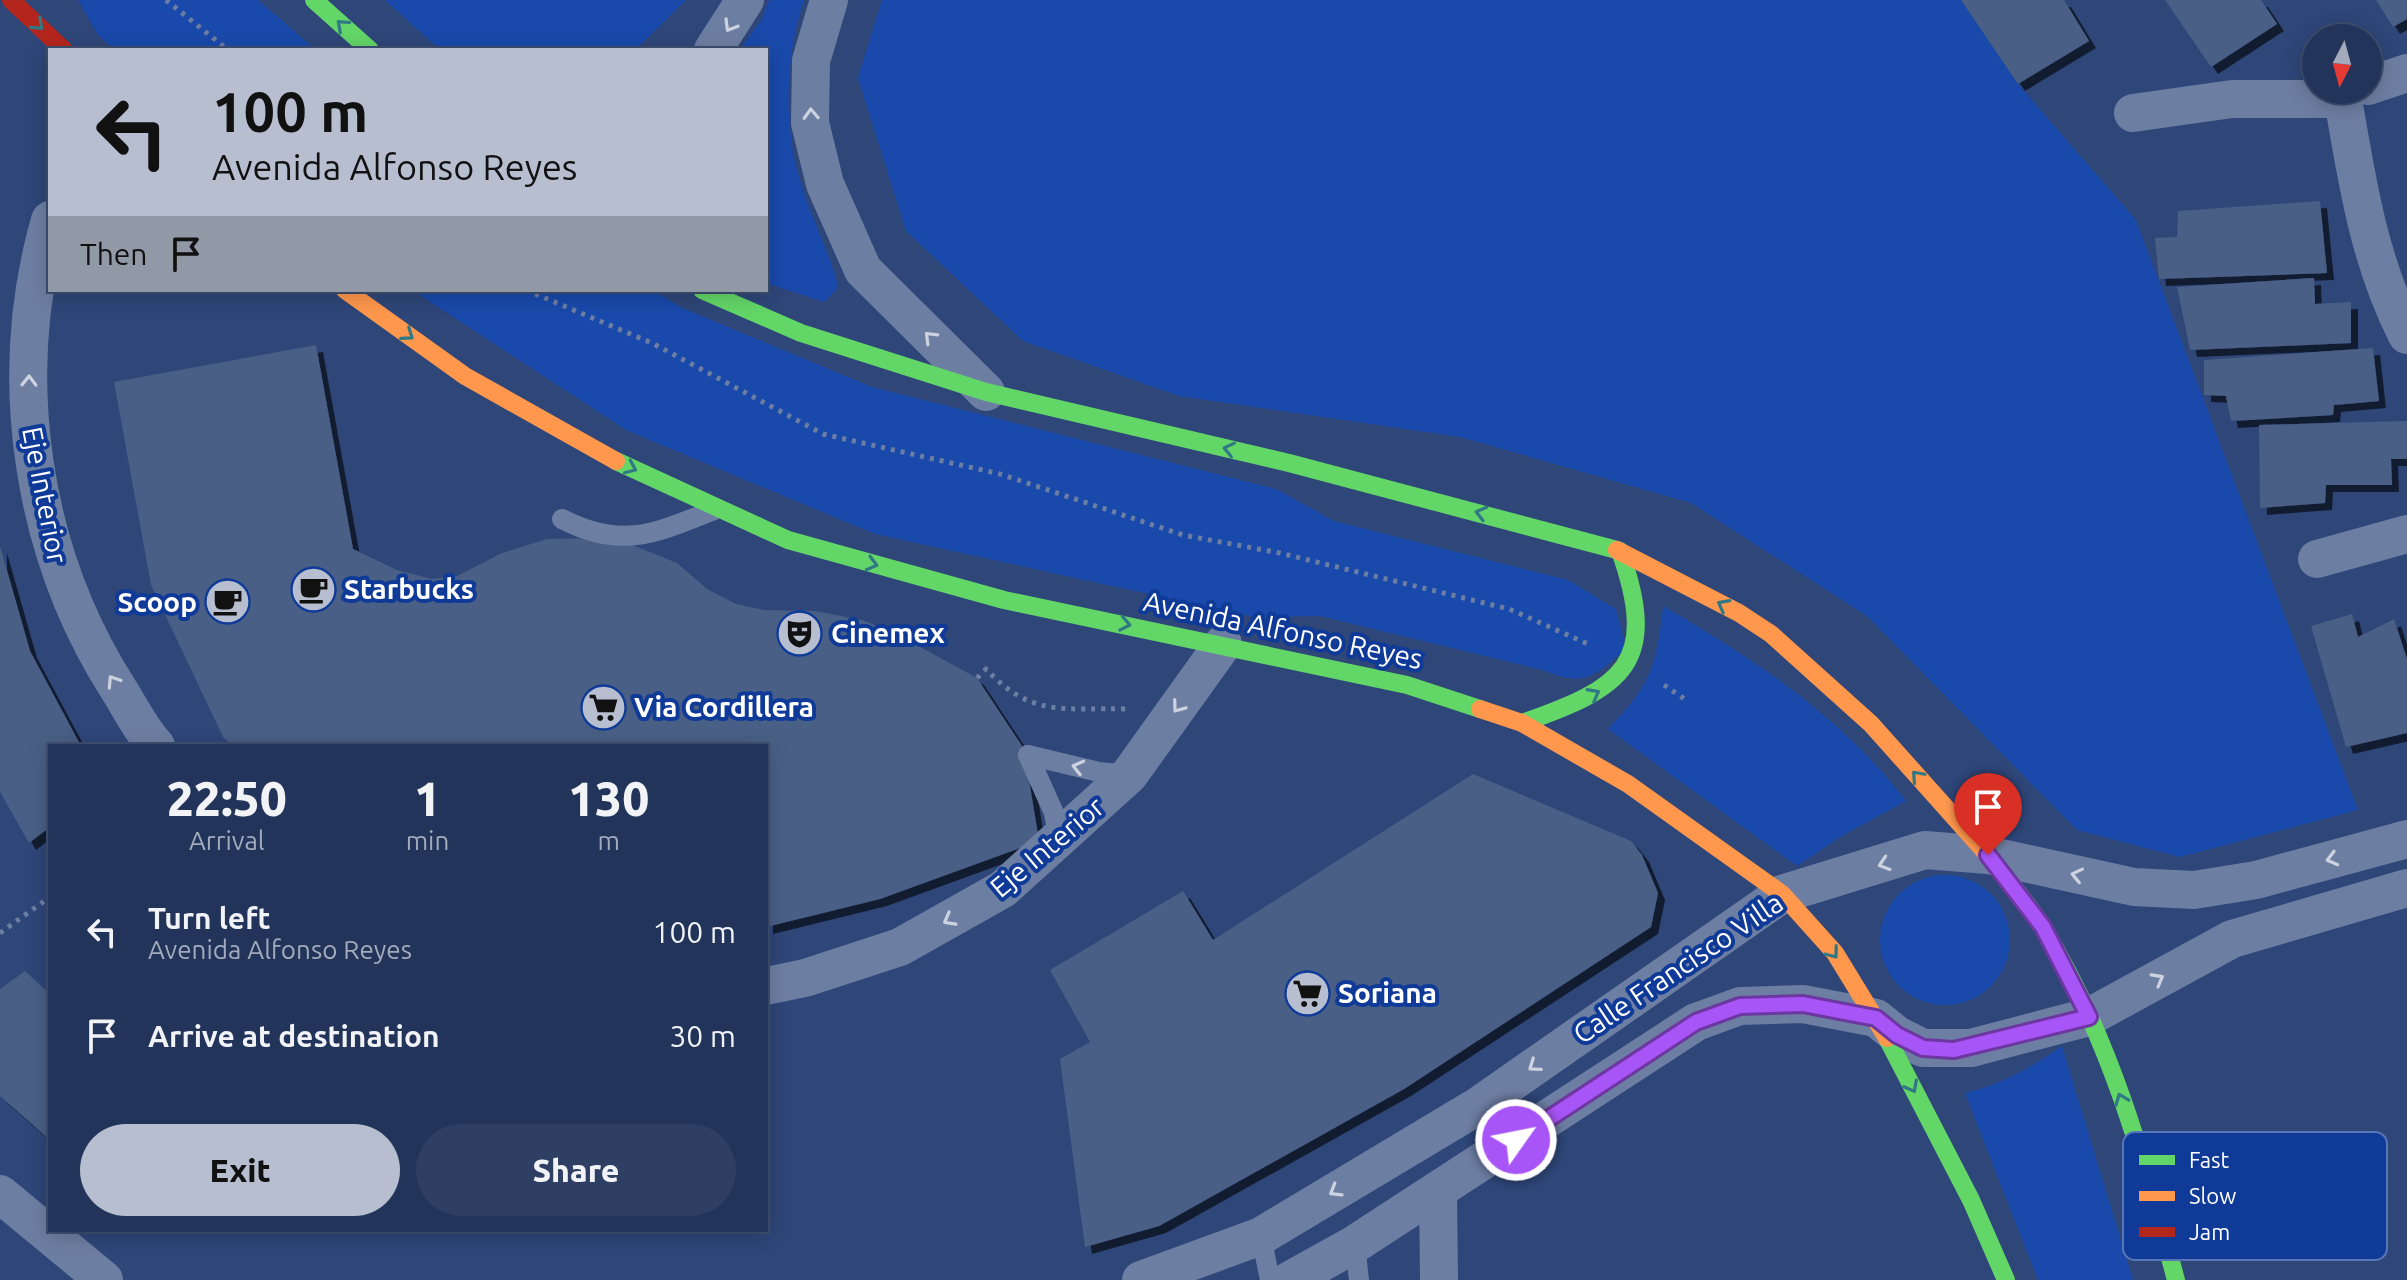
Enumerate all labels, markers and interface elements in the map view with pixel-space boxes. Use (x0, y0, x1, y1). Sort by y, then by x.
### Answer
one-way arrow (28, 16, 43, 30)
one-way arrow (724, 17, 740, 32)
one-way arrow (337, 20, 352, 35)
north arrow (2302, 24, 2382, 104)
map controls (2302, 24, 2382, 104)
icon: left (80, 80, 184, 184)
text: 100 m (212, 80, 368, 143)
one-way arrow (802, 108, 820, 120)
text: Avenida Alfonso Reyes (212, 146, 577, 187)
icon: arrive (164, 232, 208, 276)
text: Then (80, 237, 148, 271)
one-way arrow (400, 325, 414, 340)
one-way arrow (925, 331, 940, 346)
one-way arrow (20, 374, 38, 387)
street label: Eje Interior (17, 424, 74, 566)
one-way arrow (1223, 441, 1237, 458)
one-way arrow (623, 459, 637, 475)
one-way arrow (1475, 506, 1489, 523)
one-way arrow (865, 554, 879, 571)
cafe icon: Starbucks (289, 565, 337, 613)
place label: Starbucks (344, 573, 474, 604)
cafe icon: Scoop (204, 578, 252, 626)
street label: Avenida Alfonso Reyes (1141, 585, 1425, 674)
place label: Scoop (117, 586, 197, 617)
one-way arrow (1717, 599, 1732, 614)
theatre icon: Cinemex (776, 609, 824, 657)
one-way arrow (1118, 615, 1131, 632)
place label: Cinemex (831, 617, 945, 648)
one-way arrow (108, 675, 123, 690)
supermarket icon: Via Cordillera (579, 683, 627, 731)
one-way arrow (1586, 689, 1601, 704)
place label: Via Cordillera (634, 691, 814, 722)
one-way arrow (1173, 698, 1187, 713)
one-way arrow (1072, 759, 1086, 776)
one-way arrow (1912, 770, 1927, 785)
text: 22:50 (167, 771, 287, 825)
text: 1 (414, 771, 441, 825)
text: 130 (568, 771, 649, 825)
pin (1954, 773, 2022, 855)
icon: arrive (1966, 785, 2010, 829)
street label: Eje Interior (984, 790, 1110, 903)
text: Arrival (189, 826, 265, 855)
text: min (406, 826, 449, 855)
text: m (597, 826, 620, 855)
one-way arrow (2325, 850, 2339, 867)
one-way arrow (1878, 854, 1892, 870)
one-way arrow (2070, 867, 2084, 884)
street label: Calle Francisco Villa (1567, 886, 1788, 1049)
text: Turn left (148, 901, 270, 935)
icon: left (80, 910, 124, 954)
one-way arrow (943, 910, 957, 926)
text: 100 m (652, 915, 736, 949)
text: Avenida Alfonso Reyes (148, 935, 412, 964)
one-way arrow (1824, 944, 1838, 959)
supermarket icon: Soriana (1283, 969, 1331, 1017)
one-way arrow (2149, 974, 2164, 989)
place label: Soriana (1338, 977, 1437, 1008)
icon: arrive (80, 1014, 124, 1058)
text: Arrive at destination (148, 1019, 440, 1053)
text: 30 m (669, 1019, 736, 1053)
one-way arrow (1528, 1056, 1543, 1071)
one-way arrow (1902, 1079, 1917, 1093)
one-way arrow (2114, 1093, 2131, 1107)
position arrow (1474, 1098, 1558, 1182)
button: Exit (80, 1124, 400, 1216)
button: Share (416, 1124, 736, 1216)
legend (2123, 1132, 2387, 1260)
text: Fast (2189, 1147, 2230, 1172)
one-way arrow (1329, 1181, 1344, 1197)
text: Slow (2189, 1183, 2236, 1208)
text: Jam (2189, 1219, 2230, 1244)

